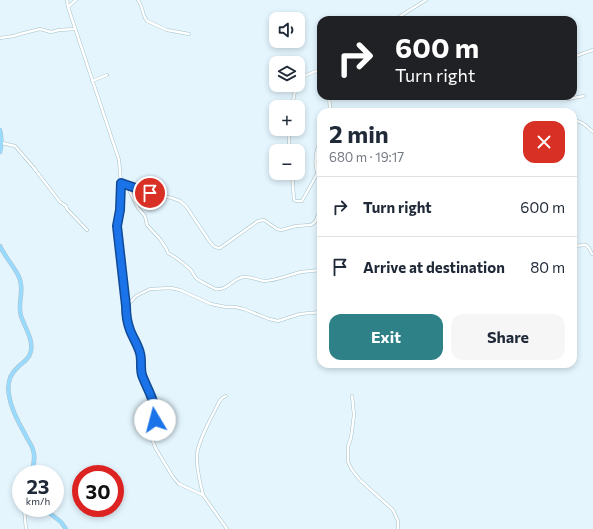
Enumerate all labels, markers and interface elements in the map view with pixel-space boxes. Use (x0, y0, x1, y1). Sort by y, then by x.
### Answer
map controls (269, 12, 305, 180)
button: sound (269, 12, 305, 48)
text: 600 m (395, 30, 479, 64)
icon: right (329, 32, 381, 84)
button: layers (269, 56, 305, 92)
text: Turn right (395, 64, 475, 86)
button: + (269, 100, 305, 136)
text: 2 min (329, 119, 389, 148)
button: close (523, 121, 565, 163)
button: − (269, 144, 305, 180)
text: 680 m · 19:17 (329, 149, 404, 165)
pin (133, 176, 167, 210)
icon: arrive (139, 182, 161, 204)
icon: right (329, 196, 351, 218)
text: Turn right (363, 198, 432, 216)
text: 600 m (520, 198, 565, 216)
icon: arrive (329, 256, 351, 278)
text: Arrive at destination (363, 258, 505, 276)
text: 80 m (530, 258, 565, 276)
button: Exit (329, 314, 443, 360)
button: Share (451, 314, 565, 360)
position arrow (134, 399, 176, 441)
speed limit sign: 30 (72, 465, 124, 517)
text: 23 (26, 474, 50, 498)
text: km/h (26, 495, 50, 507)

